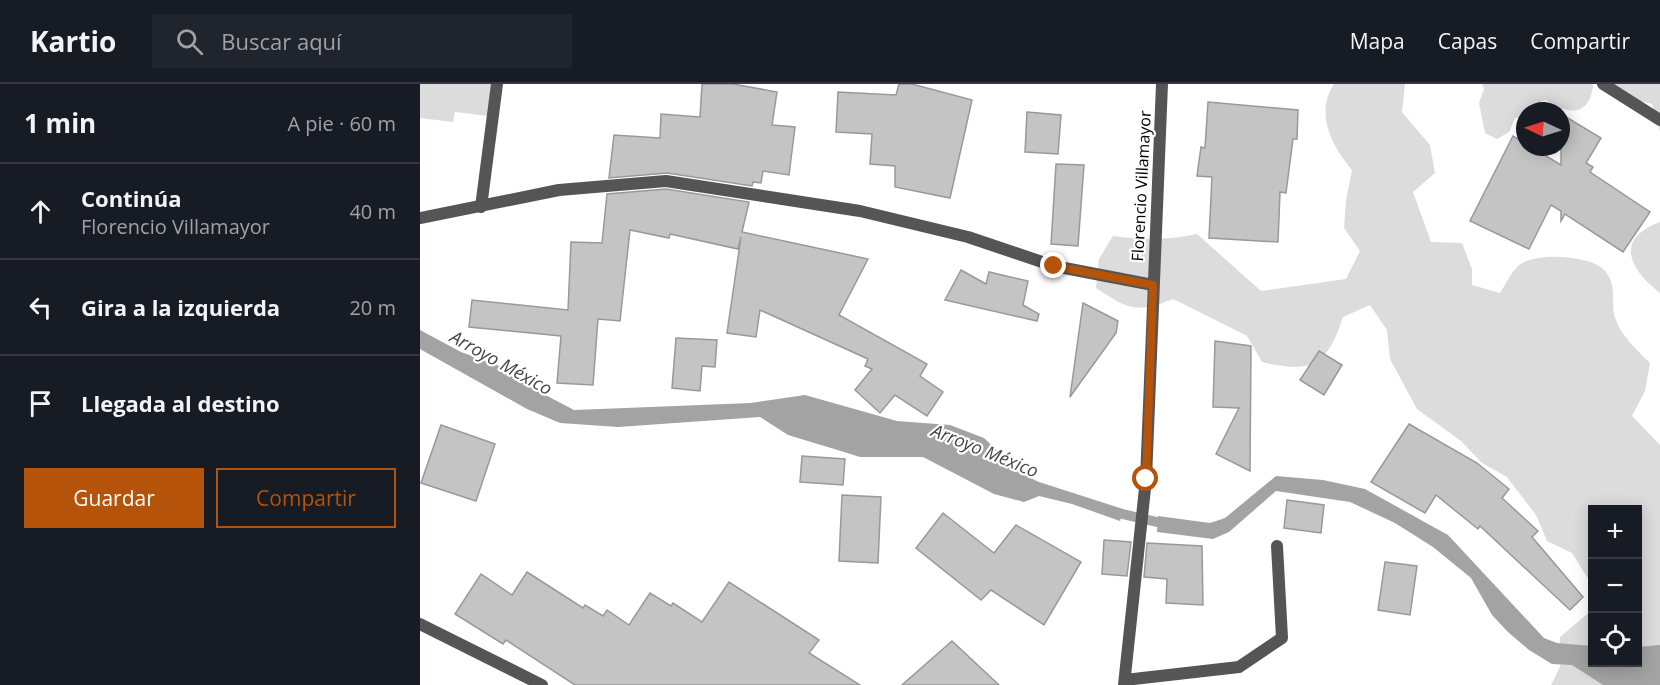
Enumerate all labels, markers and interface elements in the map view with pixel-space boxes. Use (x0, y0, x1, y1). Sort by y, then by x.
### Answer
search box (152, 14, 572, 68)
text: Kartio (30, 22, 116, 60)
icon: search (173, 25, 206, 58)
text: Buscar aquí (221, 26, 342, 56)
text: Mapa (1350, 27, 1405, 55)
text: Capas (1438, 27, 1497, 55)
text: Compartir (1530, 27, 1630, 55)
north arrow (1516, 102, 1570, 156)
text: 1 min (24, 105, 96, 141)
street label: Florencio Villamayor (1126, 109, 1156, 262)
text: A pie · 60 m (287, 110, 396, 137)
text: Continúa (81, 183, 182, 213)
icon: ahead (24, 195, 57, 228)
text: 40 m (349, 198, 396, 225)
text: Florencio Villamayor (81, 213, 270, 240)
route end (1040, 252, 1066, 278)
icon: left (24, 291, 57, 324)
text: Gira a la izquierda (81, 292, 280, 322)
text: 20 m (349, 294, 396, 321)
water label: Arroyo México (444, 323, 557, 400)
icon: arrive (24, 387, 57, 420)
text: Llegada al destino (81, 388, 280, 418)
water label: Arroyo México (927, 417, 1042, 482)
route start (1132, 465, 1158, 491)
button: Guardar (24, 468, 204, 528)
button: Compartir (216, 468, 396, 528)
map controls (1588, 505, 1642, 667)
button: + (1588, 505, 1642, 559)
button: − (1588, 559, 1642, 613)
button: locate (1588, 613, 1642, 667)

